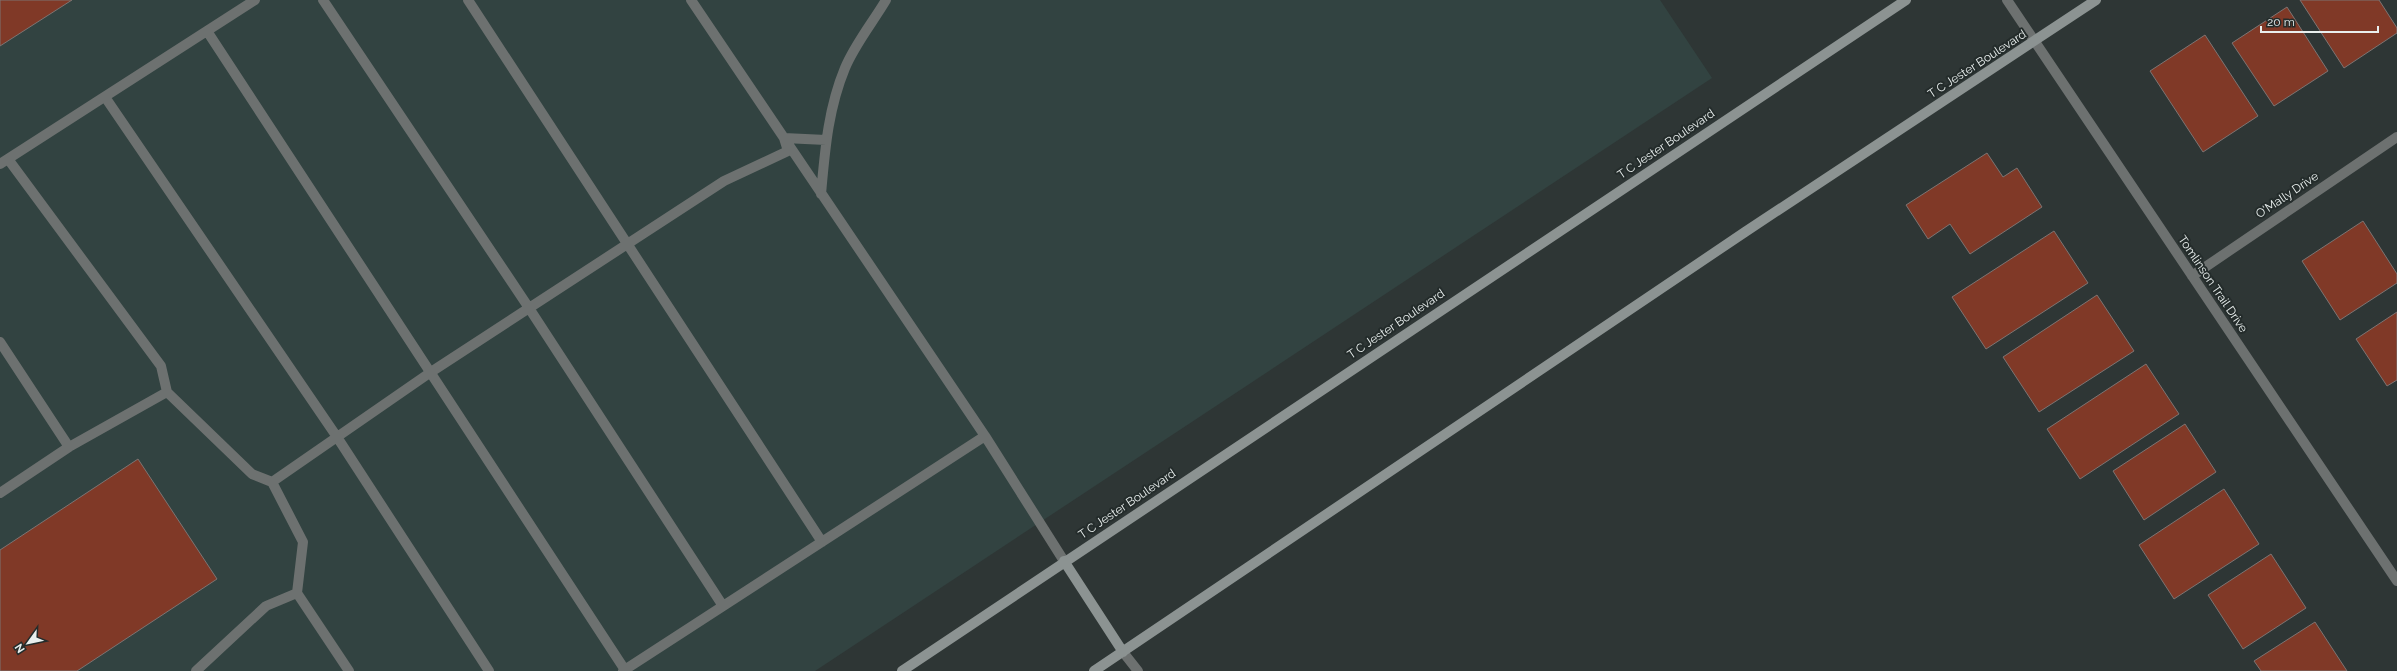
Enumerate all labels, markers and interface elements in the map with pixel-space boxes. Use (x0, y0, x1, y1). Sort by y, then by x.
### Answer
scale bar (2261, 8, 2378, 34)
text: 20 m (2267, 15, 2295, 29)
street label: T C Jester Boulevard (1925, 27, 2029, 101)
street label: T C Jester Boulevard (1615, 106, 1717, 182)
street label: O'Mally Drive (2253, 169, 2321, 221)
street label: Tomlinson Trail Drive (2175, 233, 2251, 335)
street label: T C Jester Boulevard (1345, 286, 1447, 362)
street label: T C Jester Boulevard (1076, 466, 1178, 542)
north arrow (8, 623, 48, 663)
text: N (12, 641, 28, 655)

